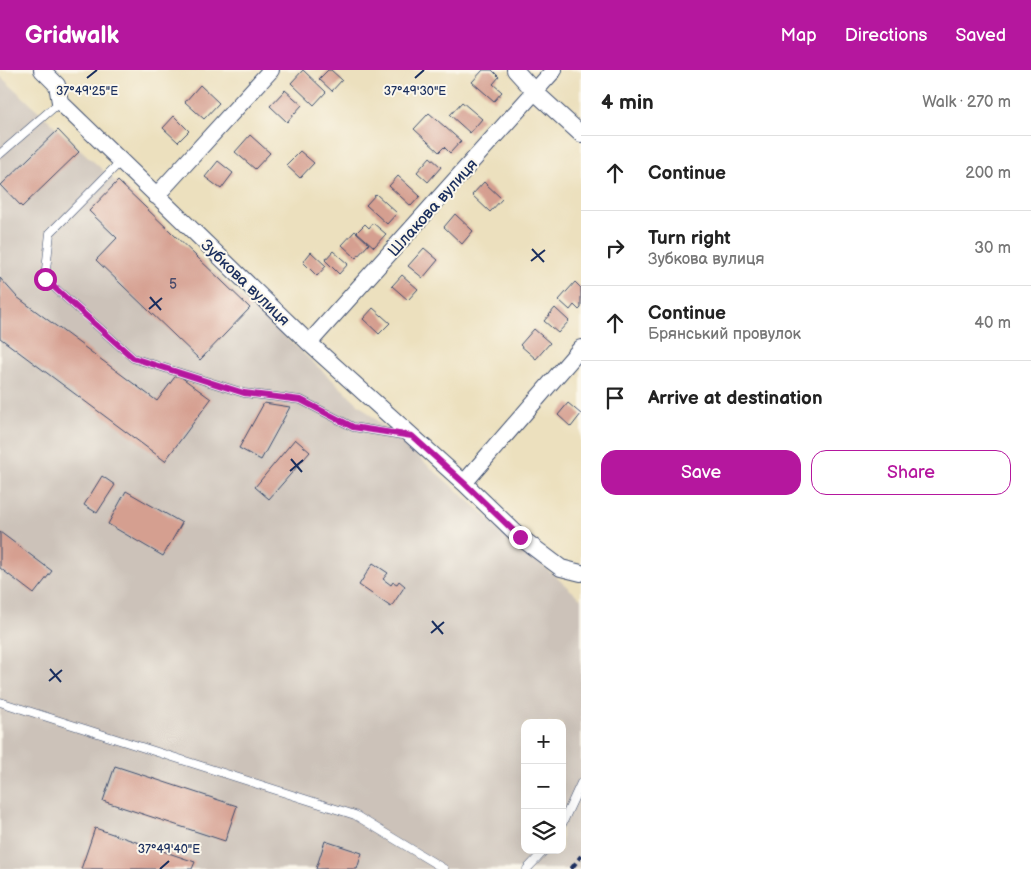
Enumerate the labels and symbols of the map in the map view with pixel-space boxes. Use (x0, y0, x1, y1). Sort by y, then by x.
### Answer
text: 37°49'25"E (56, 84, 118, 99)
text: 37°49'30"E (384, 84, 446, 99)
street label: Шлакова вулиця (384, 155, 482, 261)
street label: Зубкова вулиця (197, 236, 293, 330)
route start (34, 268, 57, 291)
house number: 5 (169, 276, 177, 293)
route end (509, 526, 532, 549)
text: 37°49'40"E (138, 842, 200, 857)

